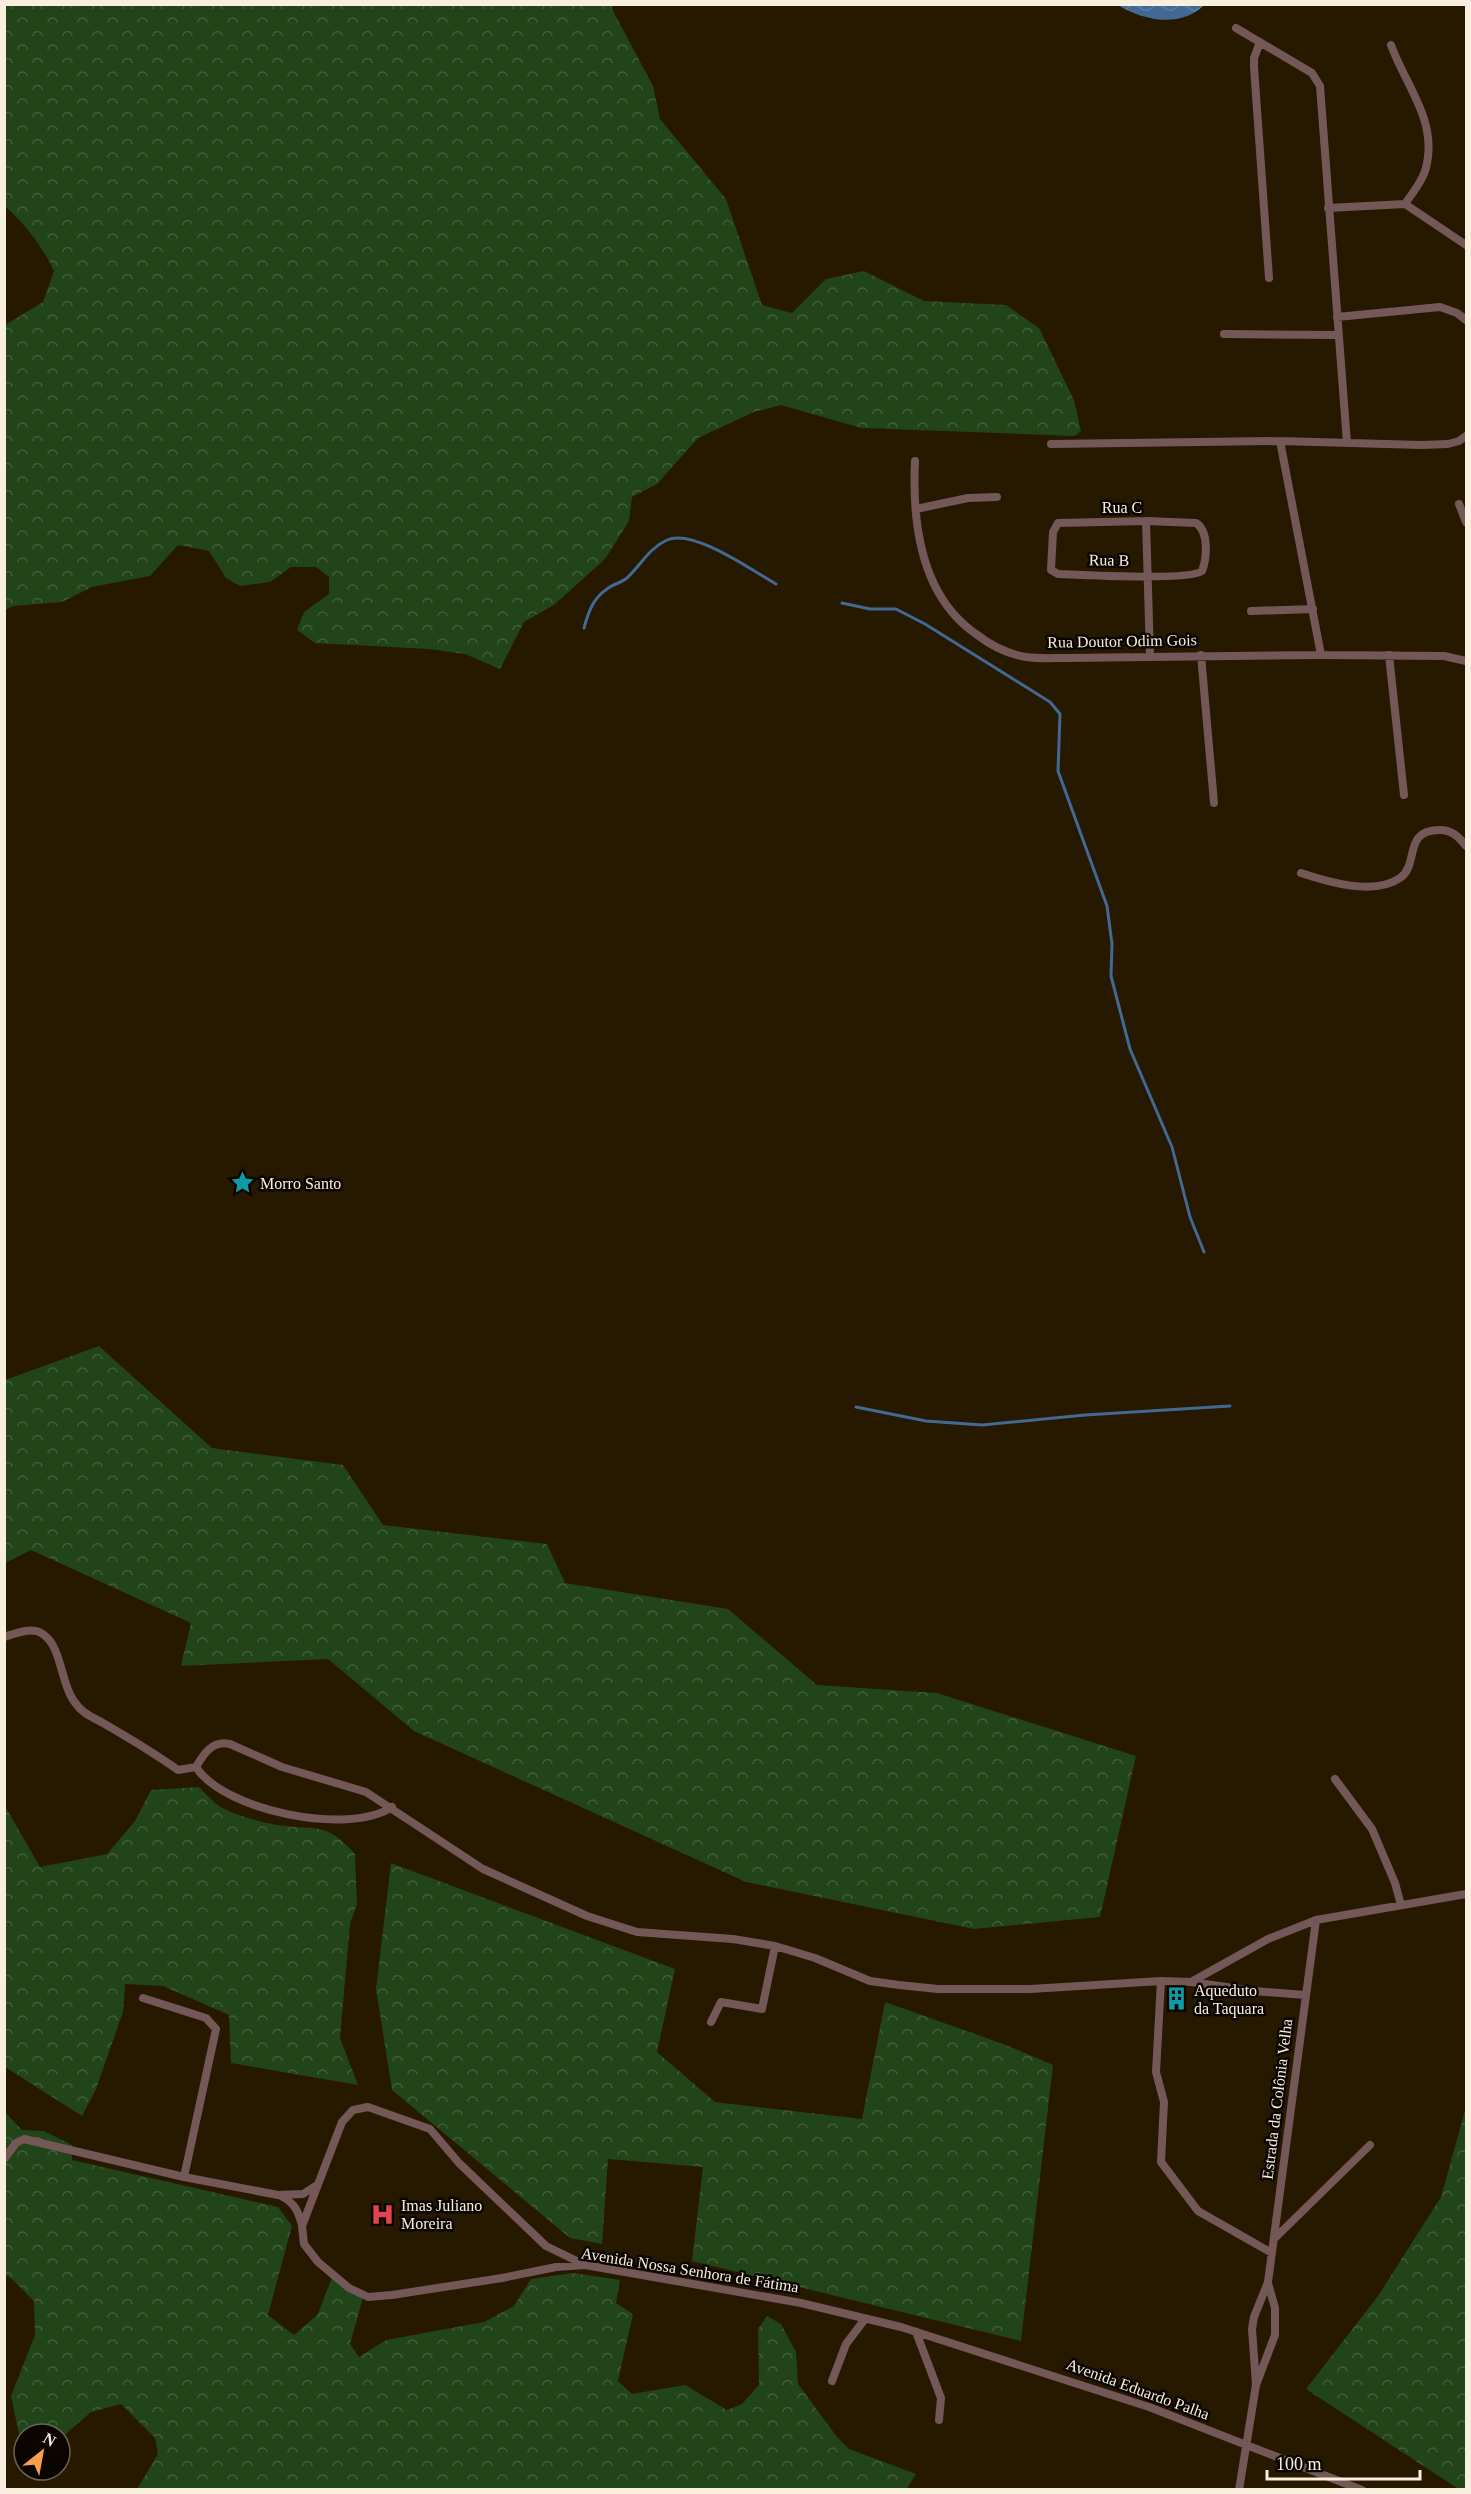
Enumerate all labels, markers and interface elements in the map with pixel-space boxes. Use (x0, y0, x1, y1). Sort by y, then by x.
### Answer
street label: Rua C (1102, 499, 1142, 516)
street label: Rua B (1089, 551, 1129, 569)
street label: Rua Doutor Odim Gois (1047, 631, 1197, 651)
place icon: Morro Santo (229, 1170, 255, 1196)
place label: Morro Santo (260, 1175, 341, 1192)
place label: Aqueduto da Taquara (1194, 1982, 1264, 2018)
building icon: Aqueduto da Taquara (1163, 1986, 1189, 2012)
street label: Estrada da Colônia Velha (1259, 2018, 1295, 2180)
place label: Imas Juliano Moreira (401, 2197, 482, 2232)
hospital icon: Imas Juliano Moreira (370, 2201, 396, 2227)
street label: Avenida Nossa Senhora de Fátima (580, 2244, 800, 2296)
street label: Avenida Eduardo Palha (1064, 2355, 1212, 2423)
north arrow (12, 2422, 72, 2482)
text: N (40, 2429, 59, 2450)
scale bar (1267, 2443, 1420, 2481)
text: 100 m (1276, 2454, 1322, 2474)

